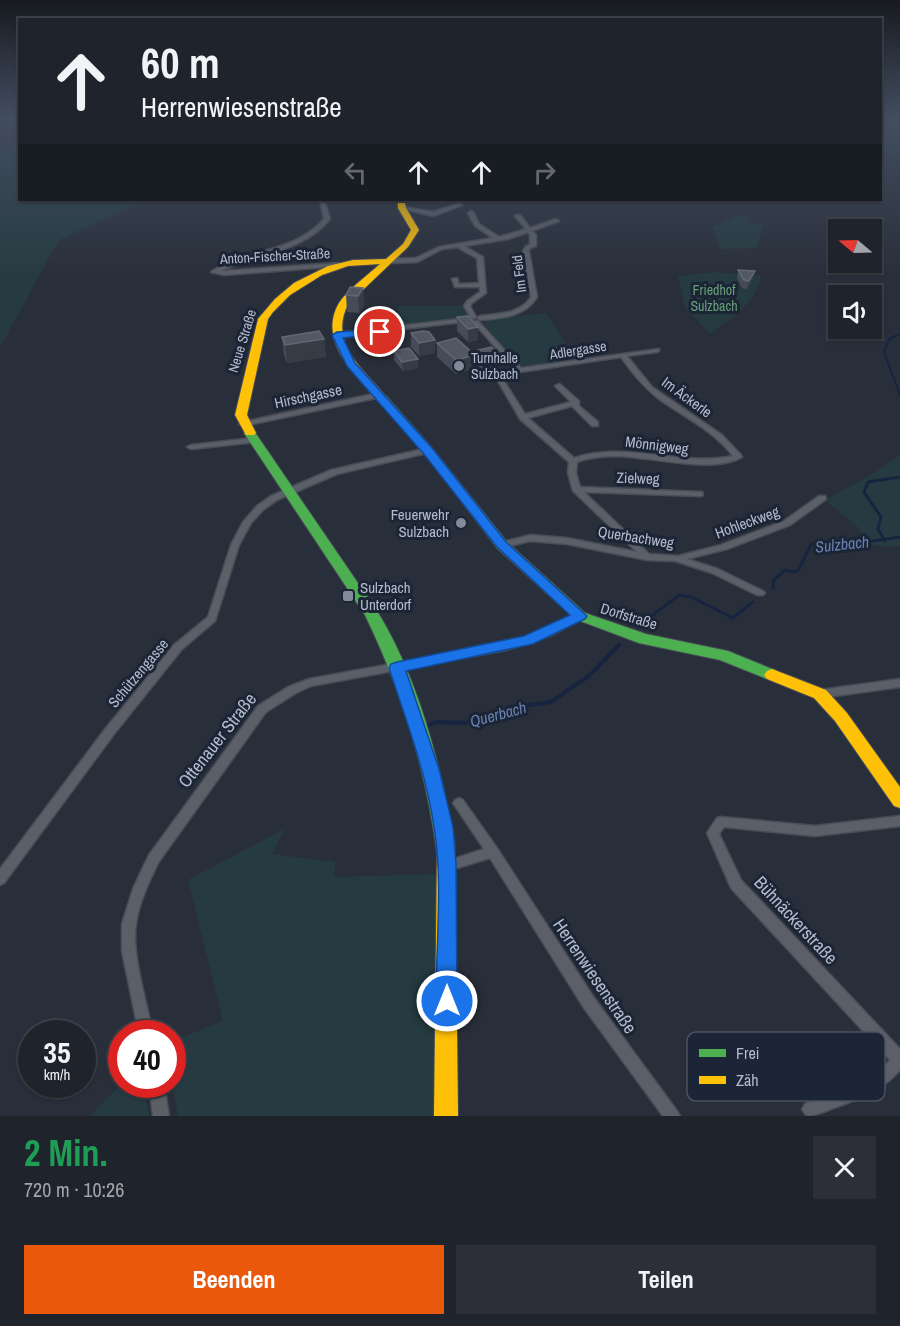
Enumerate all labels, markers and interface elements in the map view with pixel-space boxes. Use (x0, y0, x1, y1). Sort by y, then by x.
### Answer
text: 60 m (141, 35, 220, 91)
icon: ahead (42, 42, 120, 120)
text: Herrenwiesenstraße (141, 89, 342, 125)
icon: left (339, 156, 372, 189)
icon: ahead (402, 156, 435, 189)
icon: ahead (465, 156, 498, 189)
icon: right (528, 156, 561, 189)
north arrow (828, 219, 882, 273)
map controls (828, 219, 882, 339)
street label: Anton-Fischer-Straße (218, 244, 331, 268)
street label: Im Feld (508, 254, 530, 294)
park label: Friedhof Sulzbach (690, 281, 738, 315)
button: sound (828, 285, 882, 339)
pin (354, 306, 405, 357)
street label: Neue Straße (224, 307, 260, 375)
icon: arrive (363, 315, 396, 348)
street label: Adlergasse (547, 337, 608, 364)
place label: Turnhalle Sulzbach (471, 349, 518, 383)
marker: Turnhalle Sulzbach (452, 359, 466, 373)
street label: Im Äckerle (658, 372, 717, 422)
street label: Hirschgasse (272, 379, 344, 413)
street label: Mönnigweg (624, 431, 690, 459)
street label: Zielweg (616, 467, 660, 489)
street label: Hohleckweg (712, 501, 782, 543)
place label: Feuerwehr Sulzbach (391, 504, 449, 542)
marker: Feuerwehr Sulzbach (454, 516, 468, 530)
street label: Querbachweg (597, 521, 676, 553)
water label: Sulzbach (814, 530, 870, 558)
place label: Sulzbach Unterdorf (360, 577, 412, 615)
marker: Sulzbach Unterdorf (341, 589, 355, 603)
street label: Dorfstraße (598, 597, 660, 635)
street label: Schützengasse (103, 634, 173, 712)
street label: Ottenauer Straße (172, 687, 262, 793)
water label: Querbach (467, 696, 529, 732)
street label: Bühnäckerstraße (749, 870, 843, 970)
street label: Herrenwiesenstraße (547, 914, 643, 1038)
position arrow (415, 969, 479, 1033)
speed limit sign: 40 (108, 1020, 186, 1098)
text: 35 (43, 1032, 71, 1072)
legend (687, 1032, 885, 1101)
text: Frei (736, 1042, 759, 1064)
text: km/h (44, 1064, 70, 1085)
text: Zäh (736, 1069, 759, 1091)
text: 2 Min. (24, 1129, 108, 1177)
button: close (813, 1136, 876, 1199)
text: 720 m · 10:26 (24, 1176, 124, 1203)
button: Beenden (24, 1245, 444, 1314)
button: Teilen (456, 1245, 876, 1314)

